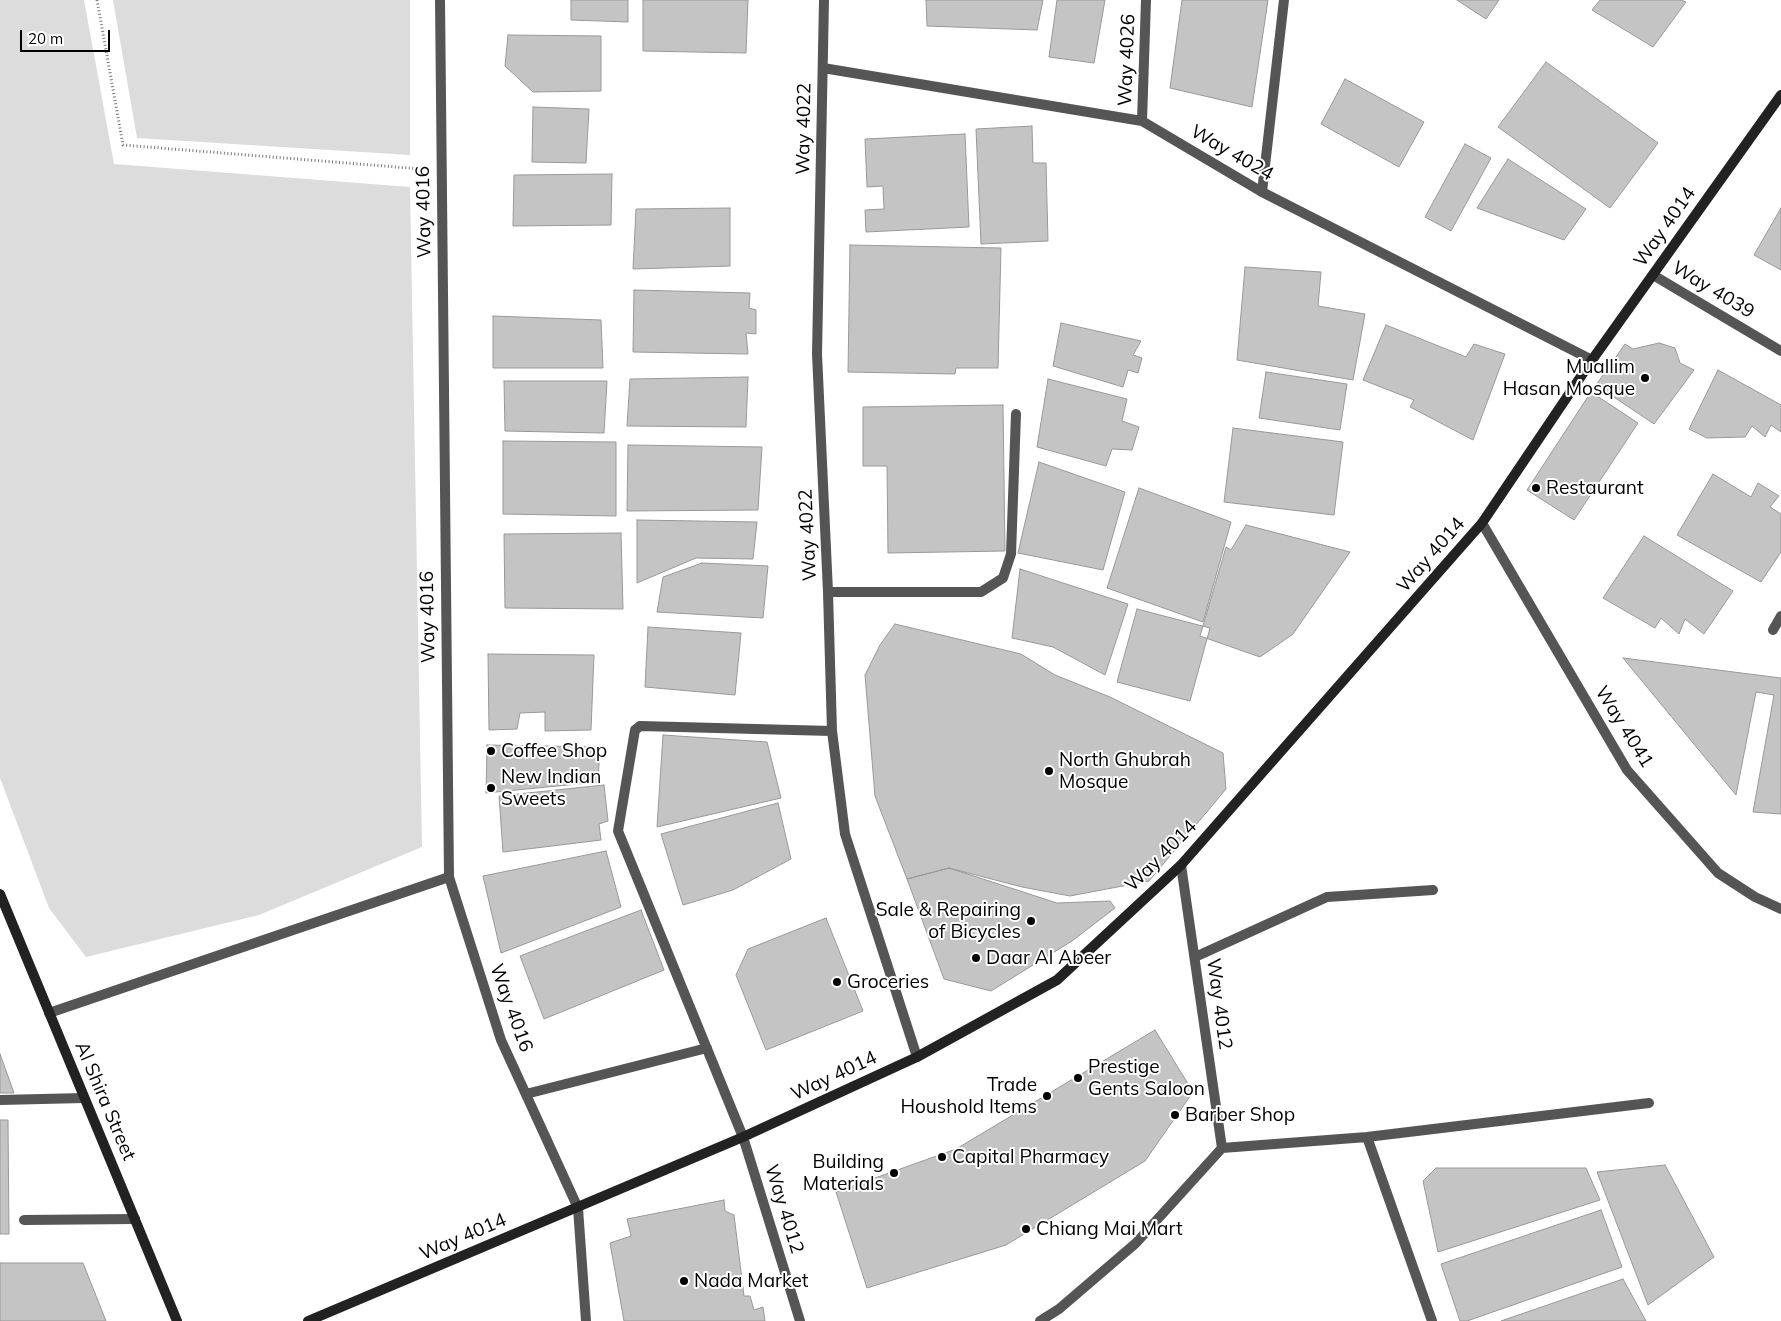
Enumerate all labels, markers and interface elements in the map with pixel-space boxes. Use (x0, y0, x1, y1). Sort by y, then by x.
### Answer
street label: Way 4026 (1114, 14, 1140, 106)
scale bar (22, 20, 112, 52)
text: 20 m (28, 29, 63, 48)
street label: Way 4022 (792, 83, 816, 175)
street label: Way 4024 (1186, 120, 1278, 186)
street label: Way 4016 (412, 166, 436, 258)
street label: Way 4014 (1629, 183, 1701, 271)
street label: Way 4039 (1668, 257, 1758, 323)
place label: Muallim Hasan Mosque (1503, 356, 1635, 400)
marker: Muallim Hasan Mosque (1639, 372, 1651, 384)
place label: Restaurant (1546, 477, 1644, 499)
marker: Restaurant (1530, 482, 1542, 494)
street label: Way 4022 (794, 488, 822, 582)
street label: Way 4014 (1392, 513, 1470, 597)
street label: Way 4016 (416, 571, 440, 663)
street label: Way 4041 (1590, 682, 1658, 772)
place label: Coffee Shop (501, 740, 607, 762)
marker: Coffee Shop (485, 745, 497, 757)
place label: North Ghubrah Mosque (1059, 749, 1191, 793)
marker: North Ghubrah Mosque (1043, 765, 1055, 777)
place label: New Indian Sweets (501, 766, 601, 810)
marker: New Indian Sweets (485, 782, 497, 794)
street label: Way 4014 (1120, 815, 1202, 897)
place label: Sale & Repairing of Bicycles (876, 899, 1021, 943)
marker: Sale & Repairing of Bicycles (1025, 915, 1037, 927)
place label: Daar Al Abeer (986, 947, 1111, 969)
marker: Daar Al Abeer (970, 952, 982, 964)
street label: Way 4012 (1201, 957, 1237, 1051)
street label: Way 4016 (485, 961, 537, 1055)
place label: Groceries (847, 971, 929, 993)
marker: Groceries (831, 976, 843, 988)
street label: Al Shira Street (70, 1038, 140, 1164)
street label: Way 4014 (787, 1046, 881, 1106)
place label: Prestige Gents Saloon (1088, 1056, 1205, 1100)
marker: Prestige Gents Saloon (1072, 1072, 1084, 1084)
place label: Trade Houshold Items (900, 1074, 1037, 1118)
marker: Trade Houshold Items (1041, 1090, 1053, 1102)
place label: Barber Shop (1185, 1104, 1295, 1126)
marker: Barber Shop (1169, 1109, 1181, 1121)
place label: Capital Pharmacy (952, 1146, 1109, 1168)
place label: Building Materials (803, 1151, 884, 1195)
marker: Capital Pharmacy (936, 1151, 948, 1163)
street label: Way 4012 (760, 1162, 808, 1256)
marker: Building Materials (888, 1167, 900, 1179)
street label: Way 4014 (416, 1209, 510, 1265)
place label: Chiang Mai Mart (1036, 1218, 1183, 1240)
marker: Chiang Mai Mart (1020, 1223, 1032, 1235)
place label: Nada Market (694, 1270, 808, 1292)
marker: Nada Market (678, 1275, 690, 1287)

